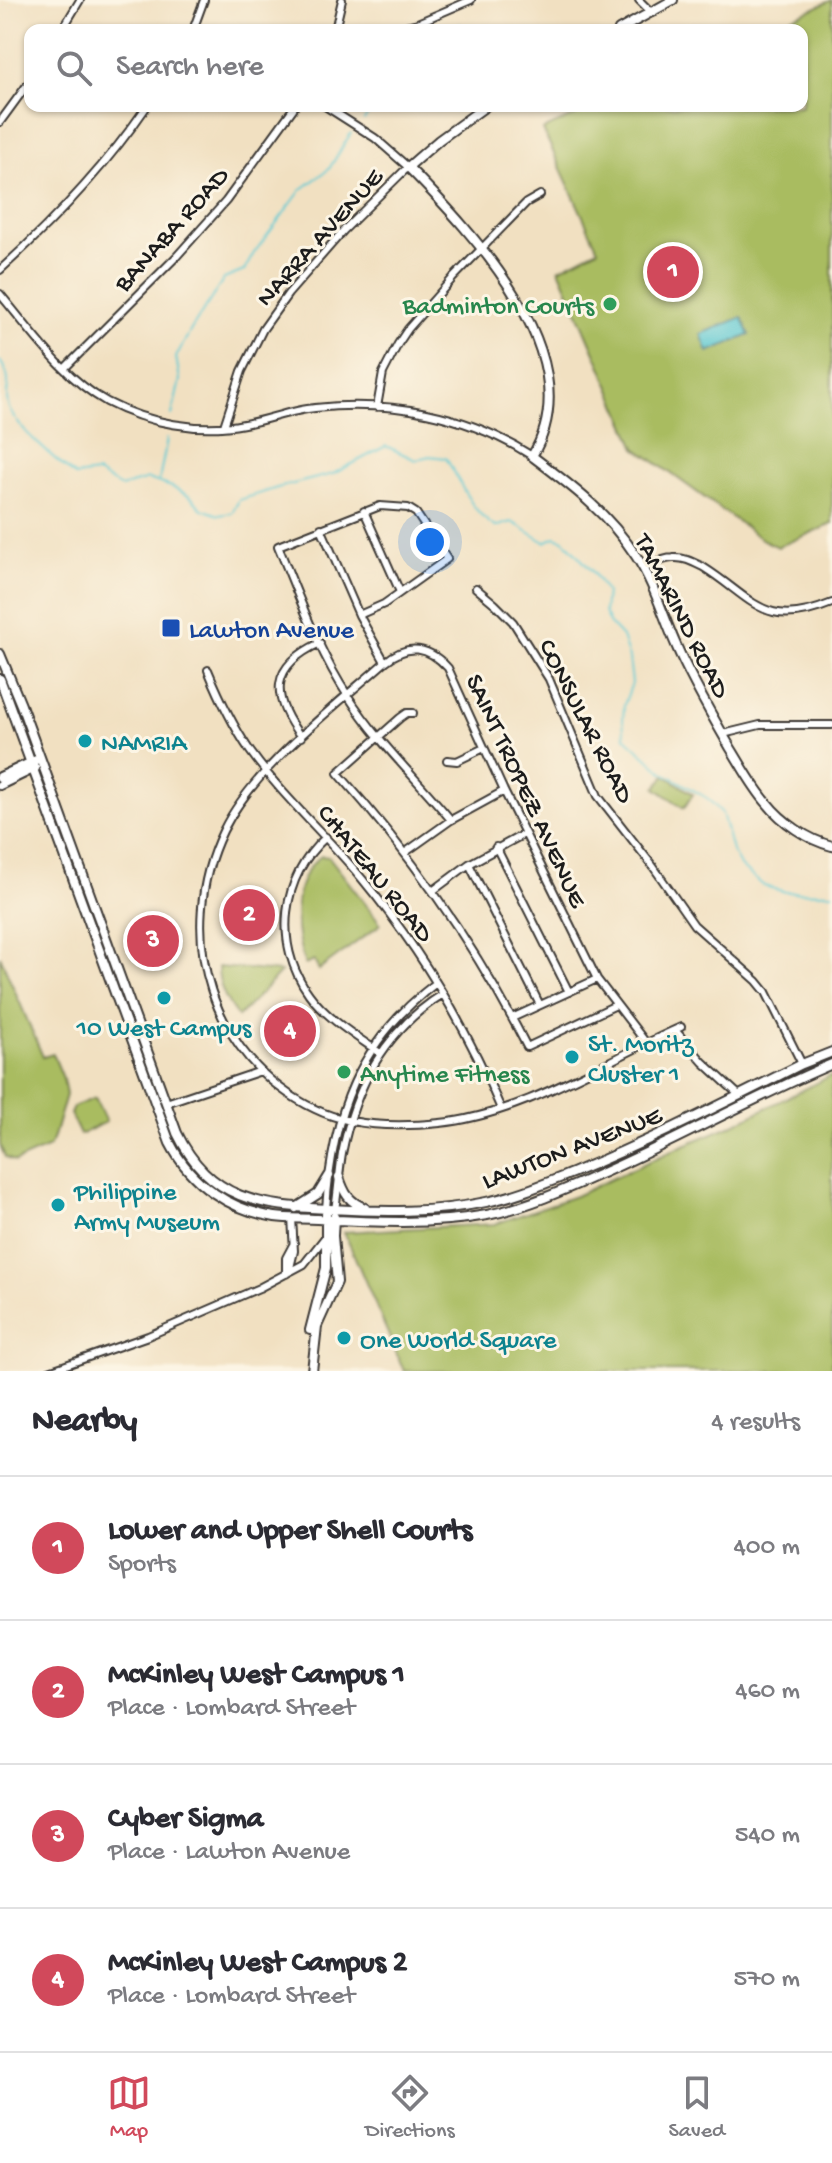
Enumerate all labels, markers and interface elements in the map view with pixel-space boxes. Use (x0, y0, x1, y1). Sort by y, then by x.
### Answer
search box (24, 24, 808, 112)
icon: search (52, 46, 96, 90)
text: Search here (116, 51, 264, 86)
street label: BANABA ROAD (109, 162, 238, 301)
street label: NARRA AVENUE (251, 163, 392, 314)
pin: 1 (647, 242, 699, 302)
place label: Badminton Courts (402, 293, 595, 324)
marker: Badminton Courts (601, 295, 619, 313)
your location (410, 522, 450, 562)
street label: TAMARIND ROAD (624, 528, 735, 704)
marker: Lawton Avenue (160, 617, 182, 639)
place label: Lawton Avenue (189, 617, 354, 648)
street label: CONSULAR ROAD (529, 635, 639, 809)
street label: SAINT TROPEZ AVENUE (456, 670, 592, 914)
place label: NAMRIA (101, 730, 188, 761)
marker: NAMRIA (76, 732, 94, 750)
street label: CHATEAU ROAD (308, 800, 439, 950)
pin: 2 (223, 885, 275, 945)
pin: 3 (127, 911, 179, 971)
marker: 10 West Campus (155, 989, 173, 1007)
pin: 4 (264, 1001, 316, 1061)
place label: 10 West Campus (76, 1015, 253, 1046)
place label: St. Moritz Cluster 1 (588, 1031, 695, 1092)
marker: St. Moritz Cluster 1 (563, 1048, 581, 1066)
place label: Anytime Fitness (360, 1061, 531, 1092)
marker: Anytime Fitness (335, 1063, 353, 1081)
street label: LAWTON AVENUE (478, 1101, 668, 1199)
place label: Philippine Army Museum (73, 1179, 220, 1240)
marker: Philippine Army Museum (49, 1196, 67, 1214)
place label: One World Square (360, 1327, 557, 1358)
marker: One World Square (335, 1329, 353, 1347)
text: Nearby (32, 1403, 137, 1443)
text: 4 results (711, 1408, 800, 1439)
text: Lower and Upper Shell Courts (108, 1515, 472, 1550)
text: 1 (53, 1533, 63, 1564)
text: 400 m (734, 1533, 800, 1564)
text: Sports (108, 1550, 176, 1581)
text: McKinley West Campus 1 (108, 1659, 405, 1694)
text: 2 (52, 1677, 64, 1708)
text: 460 m (735, 1677, 800, 1708)
text: Place · Lombard Street (108, 1694, 355, 1725)
text: Cyber Sigma (108, 1803, 264, 1838)
text: 3 (51, 1821, 65, 1852)
text: 540 m (735, 1821, 800, 1852)
text: Place · Lawton Avenue (108, 1838, 350, 1869)
text: McKinley West Campus 2 (108, 1947, 408, 1982)
text: 4 (52, 1965, 64, 1996)
text: 570 m (733, 1965, 800, 1996)
text: Place · Lombard Street (108, 1982, 355, 2013)
tab: Map (107, 2071, 151, 2145)
tab: Directions (365, 2071, 455, 2145)
tab: Saved (669, 2071, 725, 2145)

